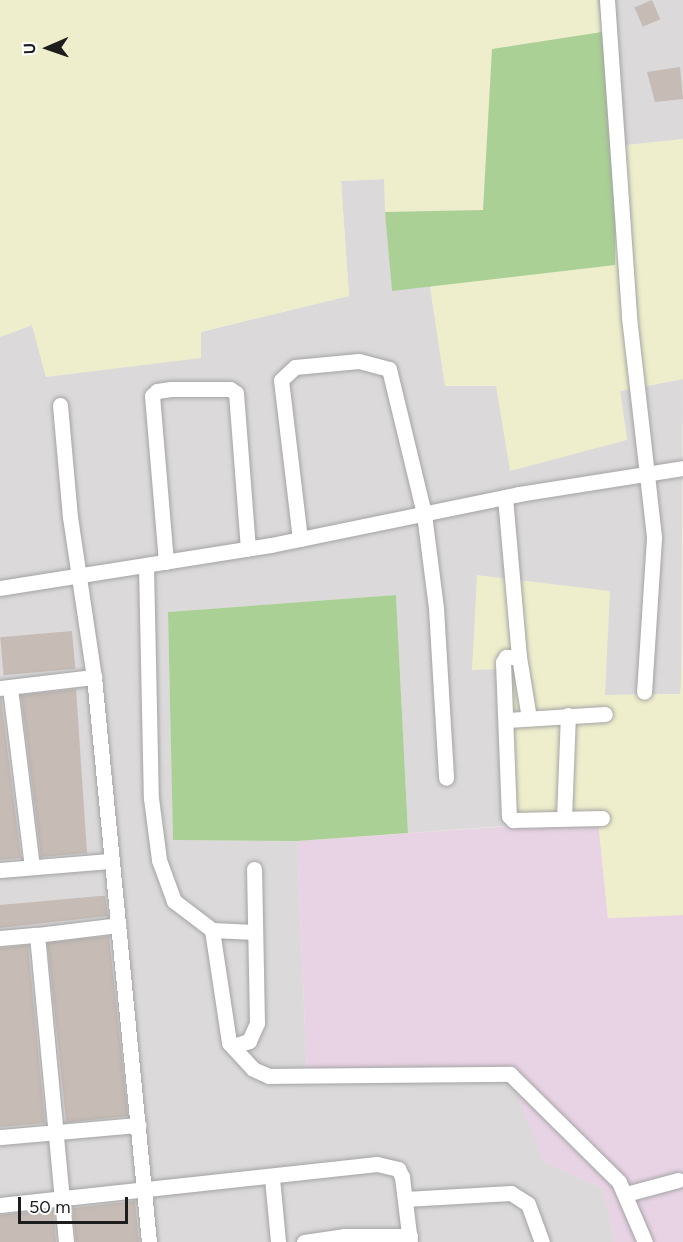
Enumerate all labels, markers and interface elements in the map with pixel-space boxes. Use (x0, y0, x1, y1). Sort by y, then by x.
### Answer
north arrow (18, 18, 78, 78)
text: U (20, 43, 39, 55)
scale bar (21, 1185, 130, 1223)
text: 50 m (29, 1196, 71, 1218)

